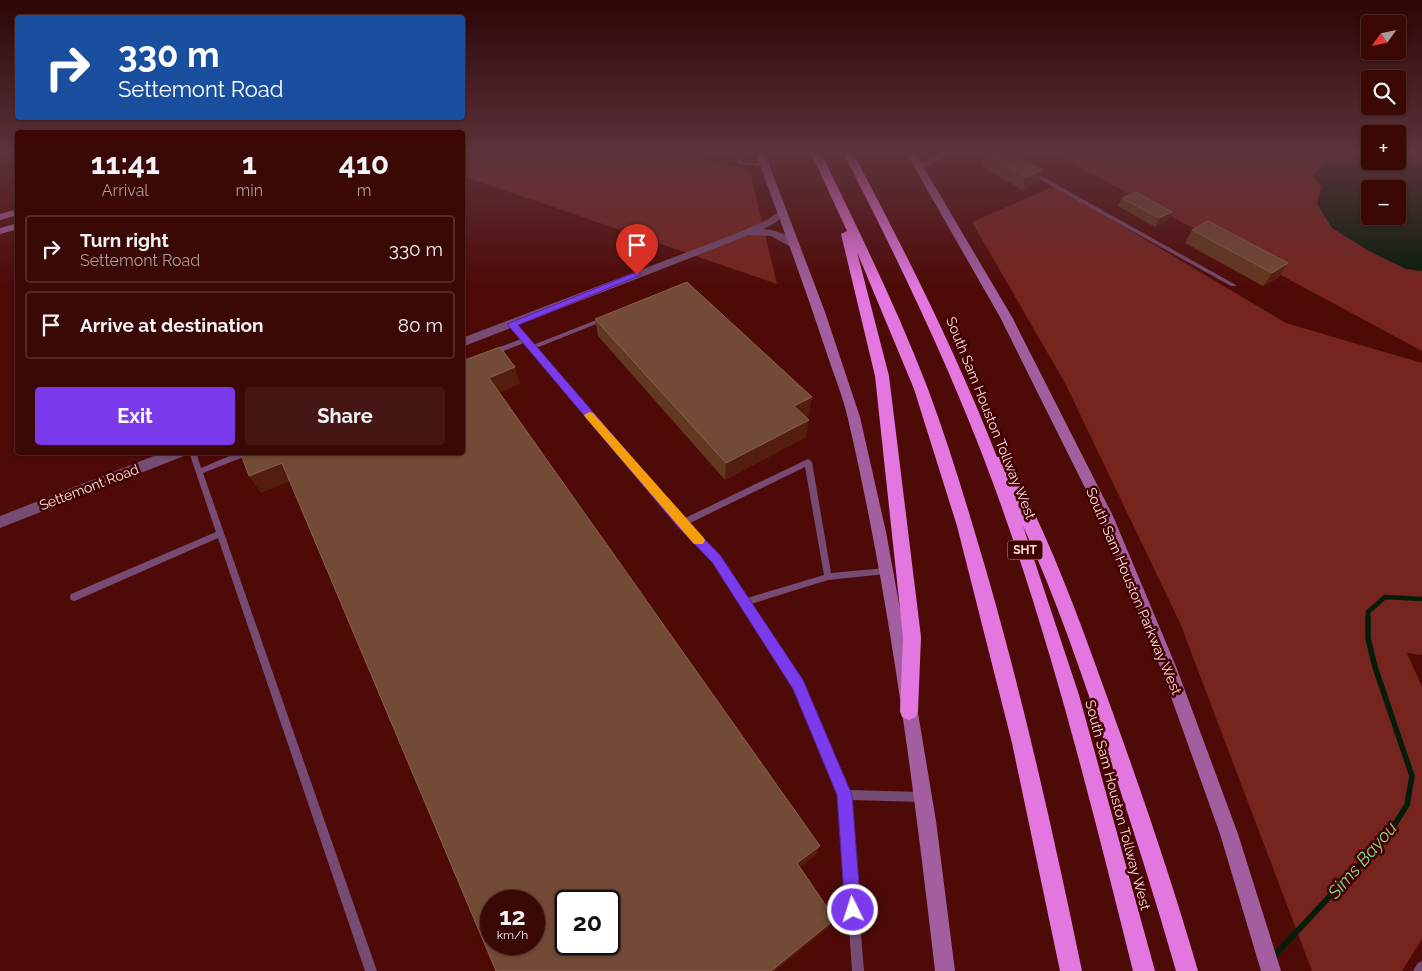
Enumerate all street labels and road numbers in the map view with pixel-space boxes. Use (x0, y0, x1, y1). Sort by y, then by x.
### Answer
street label: South Sam Houston Tollway West (943, 314, 1039, 522)
street label: Settemont Road (37, 461, 141, 513)
street label: South Sam Houston Parkway West (1083, 485, 1185, 697)
road number: SHT (1008, 540, 1042, 560)
street label: South Sam Houston Tollway West (1082, 698, 1154, 912)

